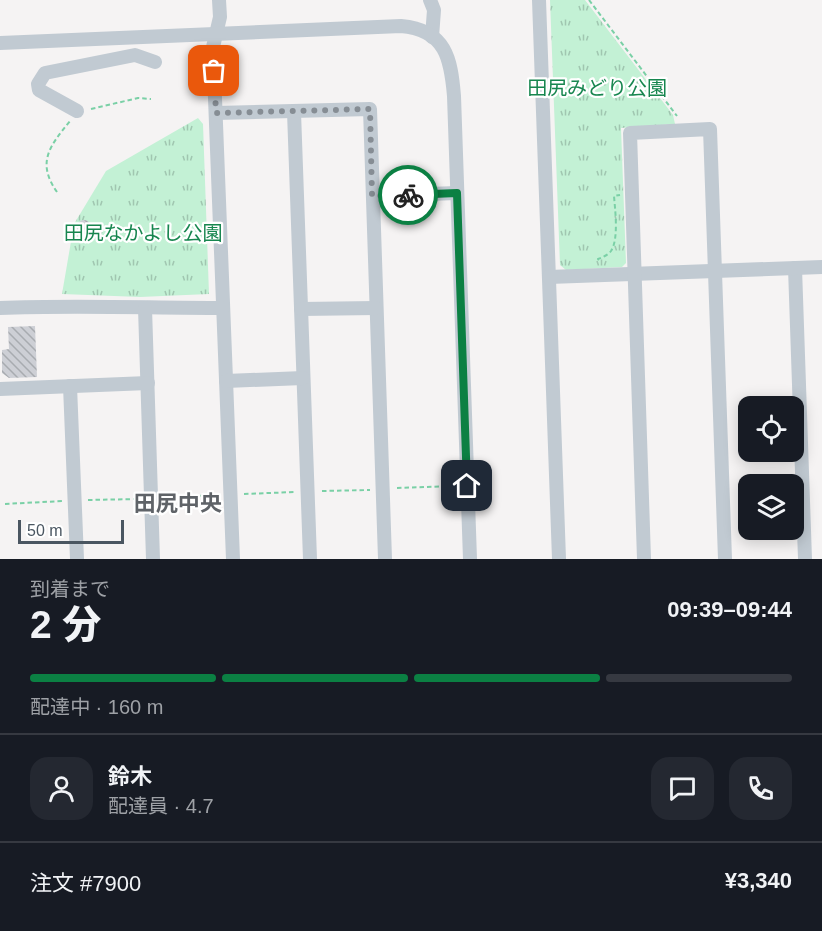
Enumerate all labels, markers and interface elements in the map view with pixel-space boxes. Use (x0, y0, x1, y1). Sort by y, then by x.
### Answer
pin (188, 45, 239, 96)
icon: bag (197, 54, 230, 87)
park label: 田尻みどり公園 (527, 77, 667, 99)
courier (378, 165, 438, 225)
icon: bike (392, 179, 425, 212)
park label: 田尻なかよし公園 (64, 222, 223, 244)
map controls (738, 396, 804, 540)
button: locate (738, 396, 804, 462)
pin (441, 460, 492, 511)
icon: home (450, 469, 483, 502)
button: layers (738, 474, 804, 540)
district label: 田尻中央 (134, 491, 222, 516)
scale bar (18, 517, 124, 544)
text: 50 m (27, 522, 63, 539)
text: 到着まで (30, 578, 110, 600)
text: 09:39–09:44 (667, 597, 792, 622)
text: 2 分 (30, 603, 102, 646)
text: 配達中 · 160 m (30, 696, 163, 718)
button: person (30, 757, 93, 820)
button: chat (651, 757, 714, 820)
button: phone (729, 757, 792, 820)
text: 鈴木 (108, 764, 152, 789)
text: 配達員 · 4.7 (108, 795, 214, 817)
text: ¥3,340 (725, 868, 792, 893)
text: 注文 #7900 (30, 871, 141, 896)

